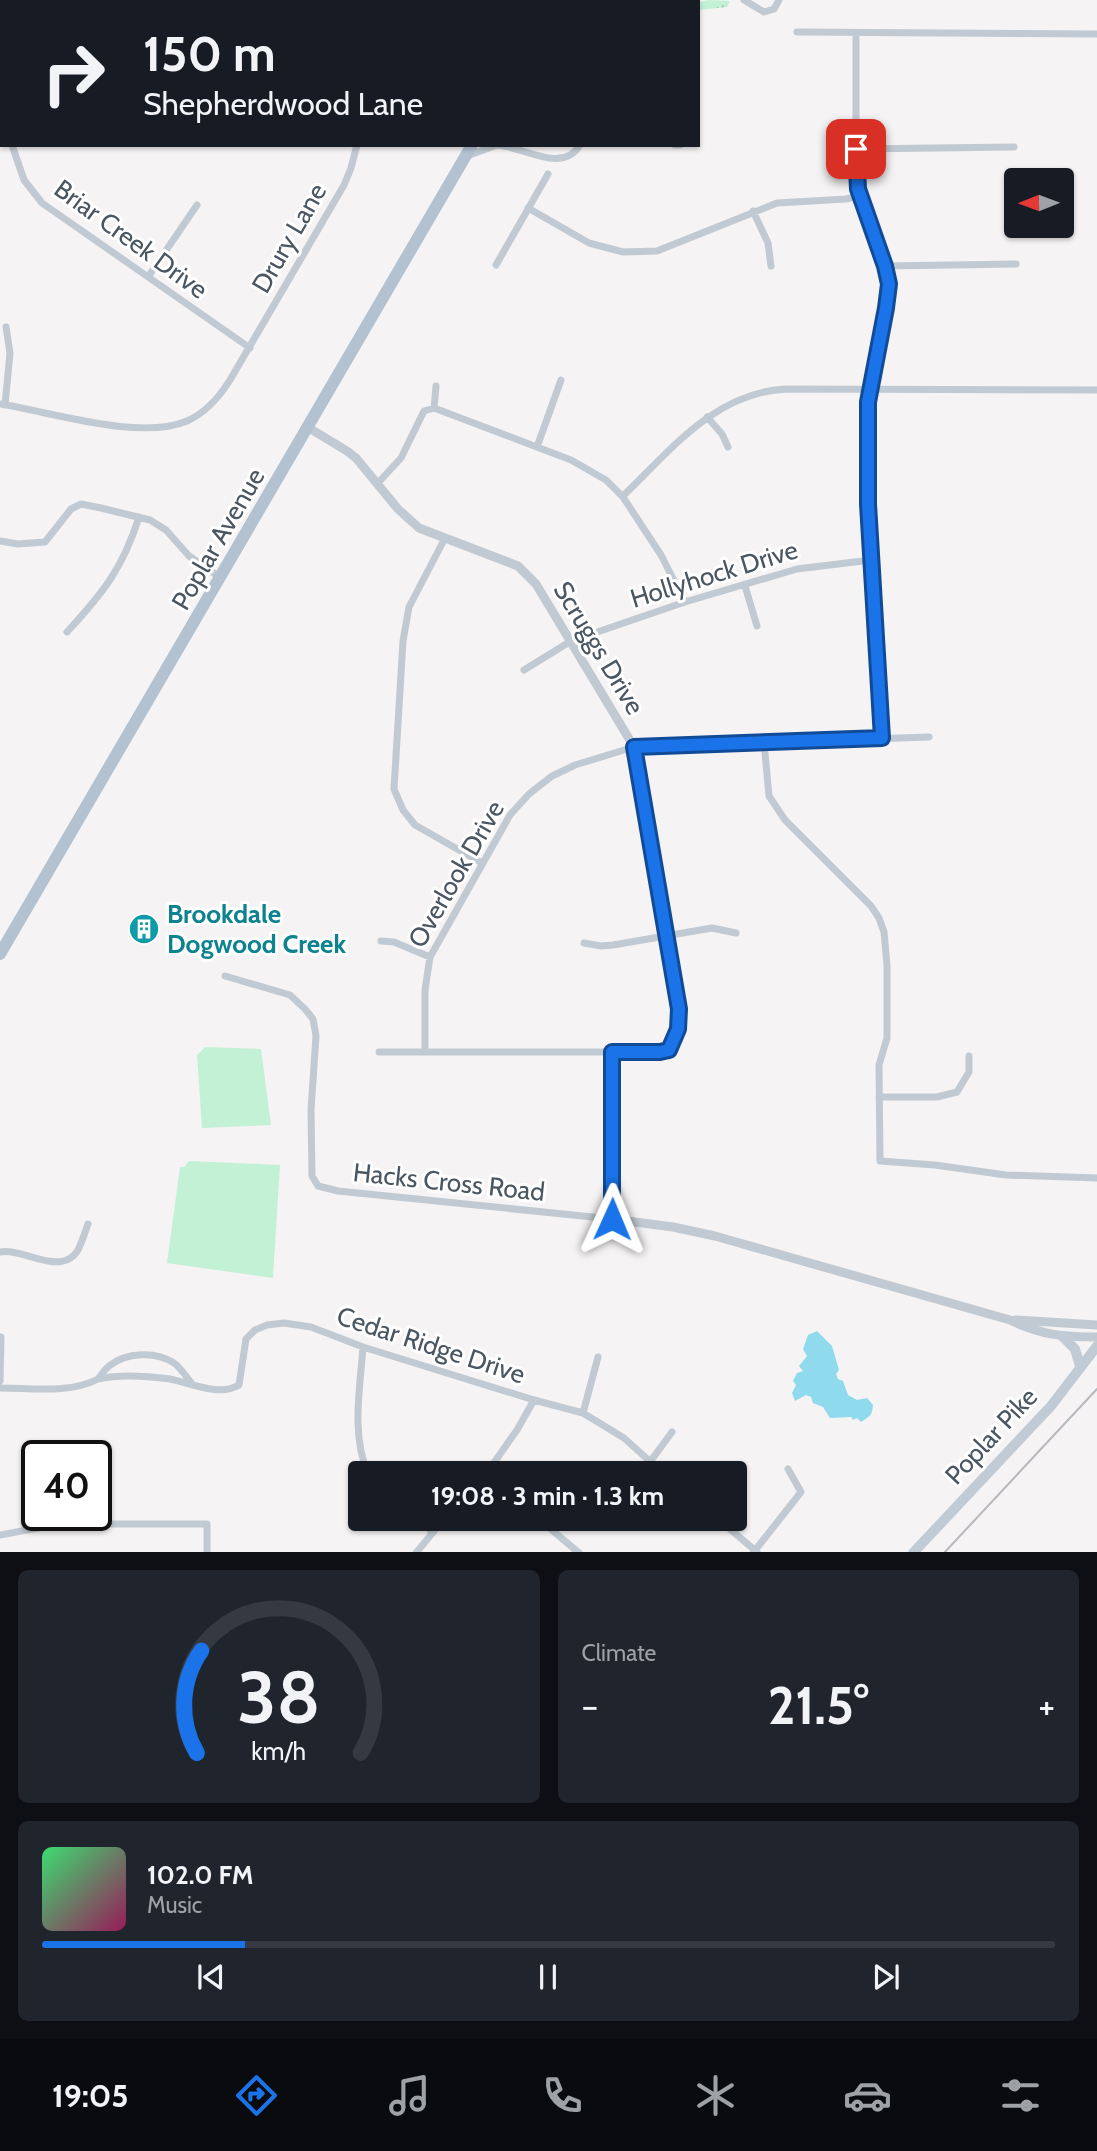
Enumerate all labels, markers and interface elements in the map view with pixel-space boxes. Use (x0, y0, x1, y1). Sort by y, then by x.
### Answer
text: 150 m (143, 24, 276, 83)
icon: right (28, 28, 119, 119)
text: Shepherdwood Lane (143, 84, 423, 123)
pin (826, 119, 886, 179)
icon: arrive (837, 130, 875, 168)
north arrow (1004, 168, 1074, 238)
map controls (1004, 168, 1074, 238)
street label: Briar Creek Drive (48, 173, 214, 305)
street label: Drury Lane (245, 178, 333, 298)
street label: Poplar Avenue (165, 462, 271, 616)
street label: Hollyhock Drive (626, 533, 802, 615)
street label: Scruggs Drive (547, 576, 651, 720)
street label: Overlook Drive (401, 795, 511, 953)
place label: Brookdale Dogwood Creek (167, 898, 346, 960)
building icon: Brookdale Dogwood Creek (127, 912, 161, 946)
street label: Hacks Cross Road (352, 1156, 546, 1208)
position arrow (575, 1182, 649, 1256)
street label: Cedar Ridge Drive (333, 1300, 529, 1390)
street label: Poplar Pike (938, 1381, 1044, 1491)
speed limit sign: 40 (21, 1440, 112, 1531)
text: 19:08 · 3 min · 1.3 km (431, 1480, 664, 1512)
text: Climate (582, 1639, 656, 1667)
text: 38 (237, 1653, 320, 1741)
text: 21.5° (768, 1674, 869, 1737)
text: − (582, 1682, 598, 1729)
text: + (1038, 1682, 1055, 1729)
text: km/h (251, 1735, 306, 1765)
text: 102.0 FM (147, 1859, 253, 1891)
text: Music (147, 1891, 202, 1919)
icon: previous (192, 1958, 230, 1996)
icon: pause (529, 1958, 567, 1996)
icon: next (867, 1958, 905, 1996)
icon: directions (232, 2071, 281, 2120)
icon: music (385, 2071, 434, 2120)
icon: phone (538, 2071, 587, 2120)
icon: climate (691, 2071, 740, 2120)
icon: car (843, 2071, 892, 2120)
icon: filters (996, 2071, 1045, 2120)
text: 19:05 (52, 2076, 129, 2115)

